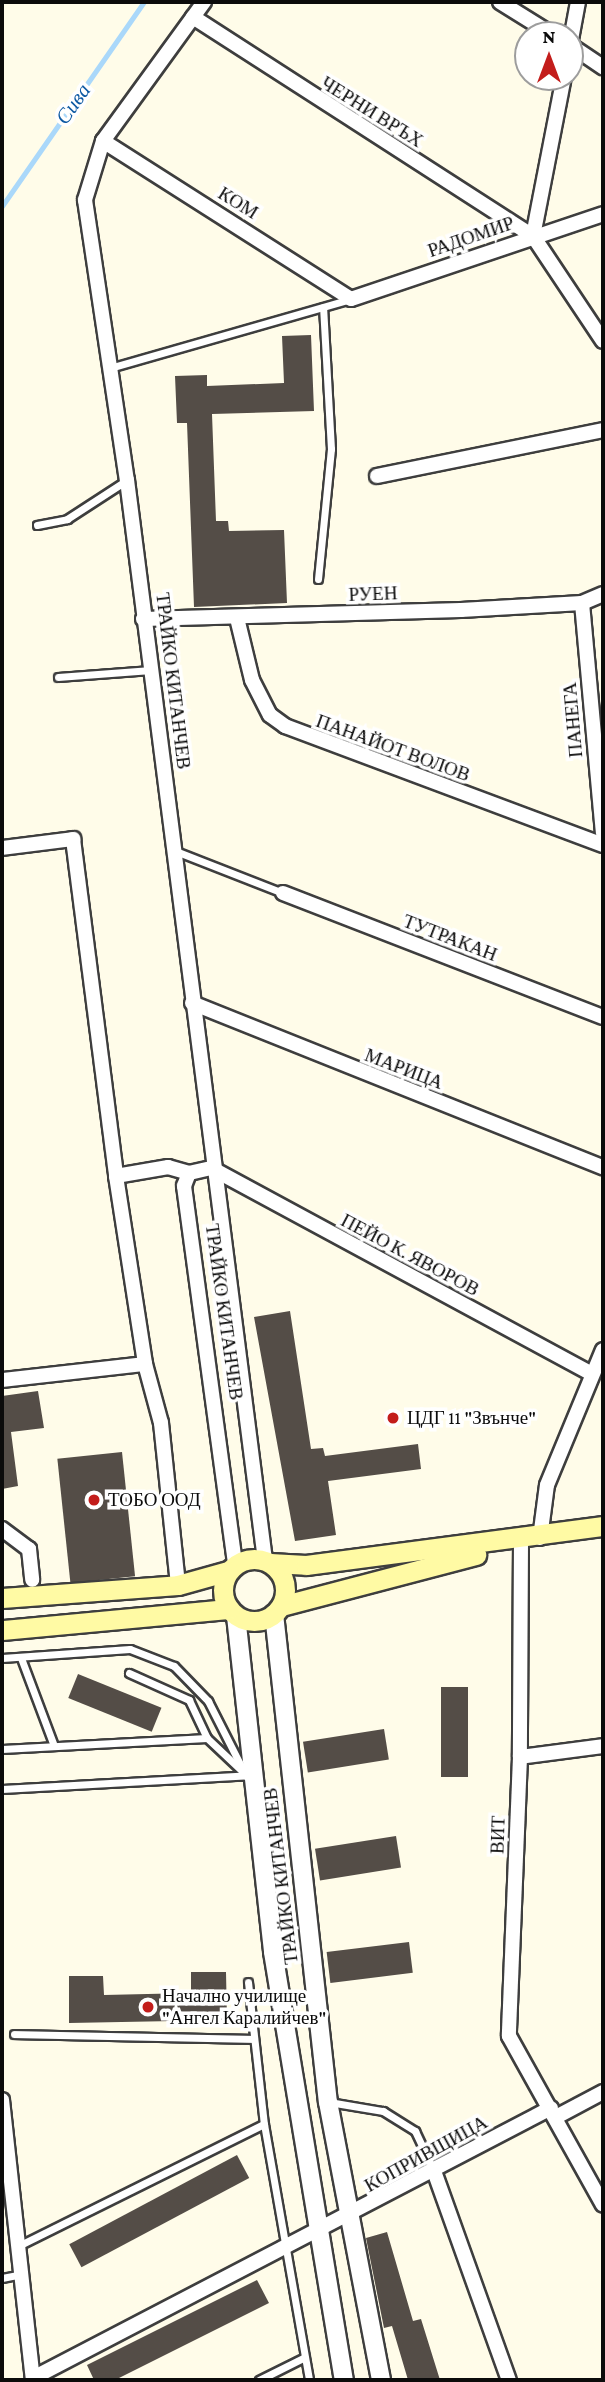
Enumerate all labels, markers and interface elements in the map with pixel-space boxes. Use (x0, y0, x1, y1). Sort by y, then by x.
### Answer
north arrow (514, 21, 584, 91)
text: N (543, 26, 555, 47)
street label: ЧЕРНИ ВРЪХ (317, 72, 427, 152)
water label: Сива (50, 79, 96, 129)
street label: КОМ (214, 182, 262, 224)
street label: РАДОМИР (425, 212, 517, 262)
street label: РУЕН (348, 582, 398, 606)
street label: ТРАЙКО КИТАНЧЕВ (151, 591, 195, 771)
street label: ПАНЕГА (558, 681, 588, 759)
street label: ПАНАЙОТ ВОЛОВ (313, 710, 473, 786)
street label: ТУТРАКАН (400, 910, 500, 966)
street label: МАРИЦА (361, 1044, 447, 1094)
street label: ПЕЙО К. ЯВОРОВ (337, 1209, 483, 1301)
street label: ТРАЙКО КИТАНЧЕВ (200, 1222, 248, 1402)
place label: ЦДГ 11 "Звънче" (407, 1407, 536, 1429)
marker: ЦДГ 11 "Звънче" (385, 1410, 401, 1426)
place label: ТОБО ООД (108, 1489, 201, 1511)
marker: ТОБО ООД (86, 1492, 102, 1508)
street label: ТРАЙКО КИТАНЧЕВ (259, 1786, 303, 1966)
street label: ВИТ (486, 1816, 510, 1854)
place label: Начално училище "Ангел Каралийчев" (162, 1985, 326, 2029)
marker: Начално училище "Ангел Каралийчев" (140, 1999, 156, 2015)
street label: КОПРИВЩИЦА (361, 2111, 491, 2197)

